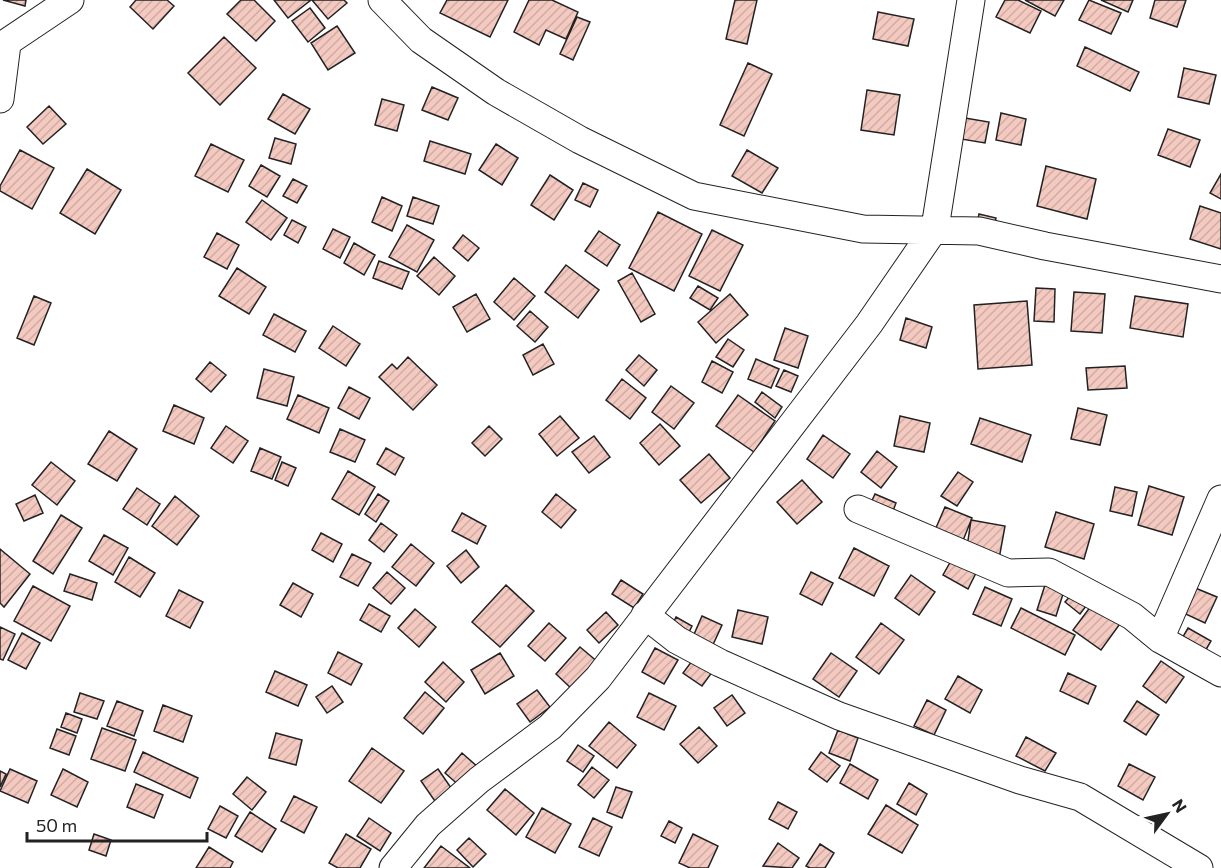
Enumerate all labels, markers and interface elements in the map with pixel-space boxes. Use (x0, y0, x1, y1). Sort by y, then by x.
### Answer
north arrow (1137, 784, 1197, 844)
text: N (1169, 795, 1191, 816)
scale bar (27, 805, 207, 843)
text: 50 m (36, 814, 77, 836)

